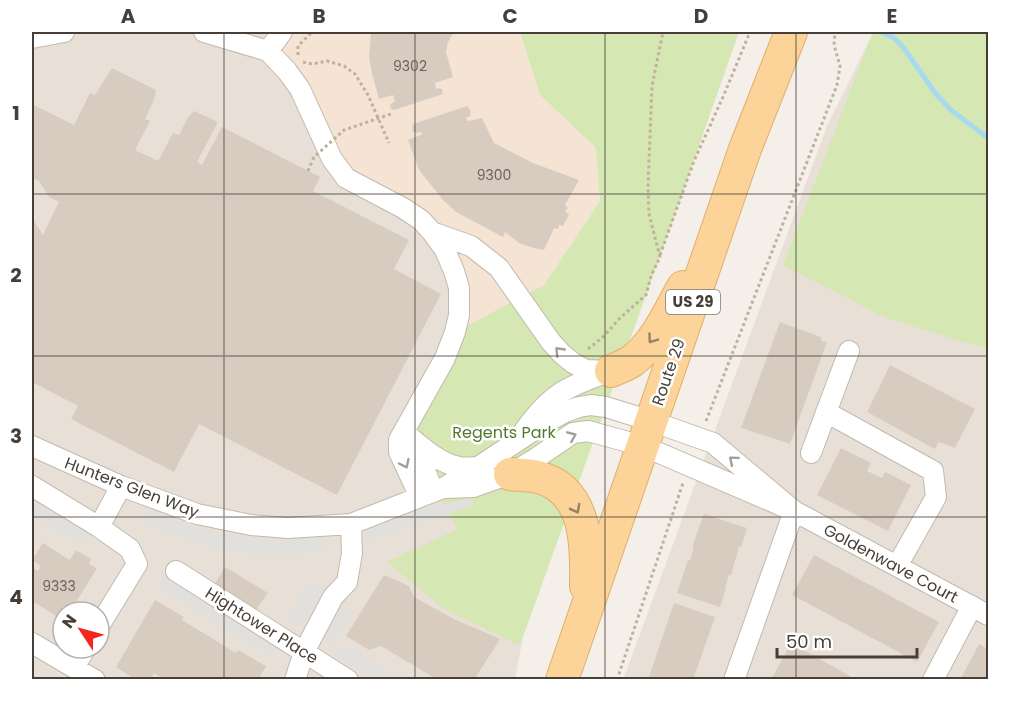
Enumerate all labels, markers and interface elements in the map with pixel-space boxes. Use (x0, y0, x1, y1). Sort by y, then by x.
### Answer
text: A (121, 2, 136, 30)
text: B (312, 2, 326, 30)
text: C (502, 2, 518, 30)
text: D (694, 2, 708, 30)
text: E (887, 2, 897, 30)
house number: 9302 (393, 56, 427, 76)
text: 1 (12, 99, 20, 127)
house number: 9300 (477, 165, 511, 185)
text: 2 (10, 261, 22, 289)
road number: US 29 (666, 290, 720, 314)
one-way arrow (648, 332, 659, 343)
street label: Route 29 (646, 336, 691, 409)
one-way arrow (556, 347, 567, 358)
park label: Regents Park (452, 421, 556, 444)
text: 3 (10, 422, 22, 450)
one-way arrow (566, 431, 577, 443)
street label: Hunters Glen Way (61, 451, 202, 524)
one-way arrow (729, 456, 740, 467)
one-way arrow (398, 458, 410, 469)
one-way arrow (568, 503, 580, 514)
street label: Goldenwave Court (819, 518, 962, 609)
house number: 9333 (42, 576, 76, 596)
street label: Hightower Place (201, 581, 323, 669)
text: 4 (9, 583, 23, 611)
north arrow (51, 600, 111, 660)
text: N (56, 610, 82, 633)
scale bar (777, 621, 916, 659)
text: 50 m (786, 629, 832, 654)

